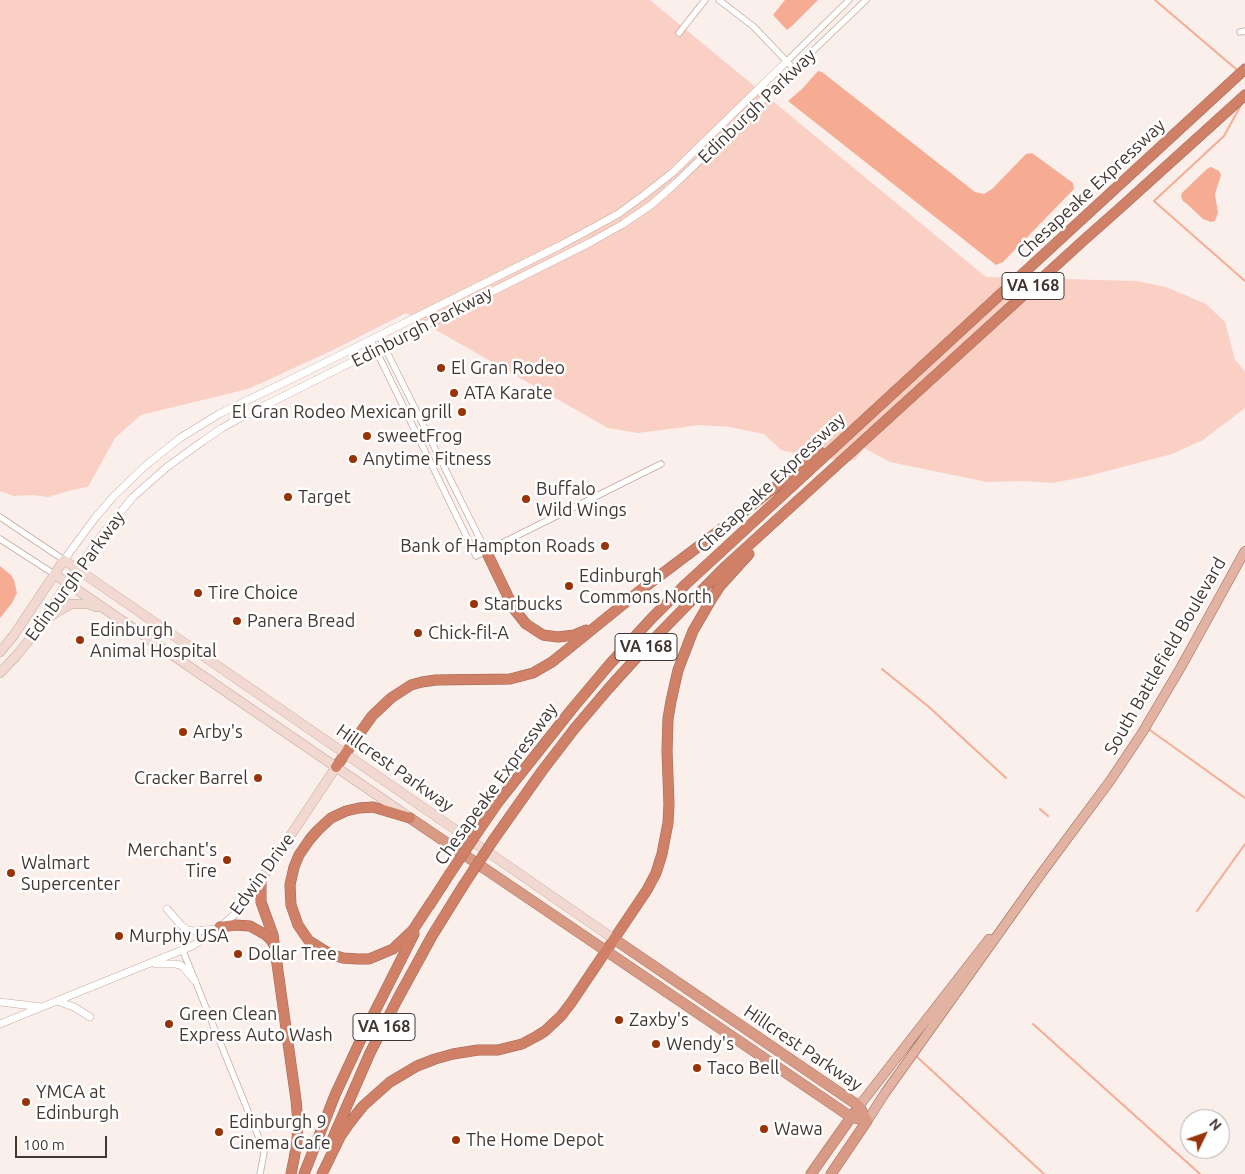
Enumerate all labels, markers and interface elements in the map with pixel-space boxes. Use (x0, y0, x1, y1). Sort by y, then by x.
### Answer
street label: Edinburgh Parkway (694, 44, 820, 168)
street label: Chesapeake Expressway (1012, 115, 1170, 263)
road number: VA 168 (1002, 272, 1064, 300)
street label: Edinburgh Parkway (348, 282, 496, 372)
place label: El Gran Rodeo (451, 357, 565, 379)
marker: El Gran Rodeo (435, 362, 447, 374)
place label: ATA Karate (464, 382, 553, 404)
marker: ATA Karate (448, 387, 460, 399)
place label: El Gran Rodeo Mexican grill (232, 401, 452, 423)
marker: El Gran Rodeo Mexican grill (456, 406, 468, 418)
street label: Chesapeake Expressway (692, 409, 850, 557)
place label: sweetFrog (377, 425, 463, 447)
marker: sweetFrog (361, 430, 373, 442)
place label: Anytime Fitness (363, 448, 491, 470)
marker: Anytime Fitness (347, 453, 359, 465)
place label: Buffalo Wild Wings (536, 478, 627, 520)
place label: Target (298, 486, 351, 508)
marker: Target (282, 491, 294, 503)
marker: Buffalo Wild Wings (520, 493, 532, 505)
street label: Edinburgh Parkway (21, 507, 129, 645)
place label: Bank of Hampton Roads (400, 535, 595, 557)
marker: Bank of Hampton Roads (599, 540, 611, 552)
street label: South Battlefield Boulevard (1100, 554, 1230, 758)
place label: Edinburgh Commons North (579, 565, 712, 608)
marker: Edinburgh Commons North (563, 580, 575, 592)
place label: Tire Choice (208, 582, 298, 604)
marker: Tire Choice (192, 587, 204, 599)
place label: Starbucks (484, 593, 563, 615)
marker: Starbucks (468, 598, 480, 610)
place label: Panera Bread (247, 610, 355, 632)
marker: Panera Bread (231, 615, 243, 627)
place label: Edinburgh Animal Hospital (90, 619, 217, 662)
place label: Chick-fil-A (428, 622, 509, 644)
marker: Chick-fil-A (412, 627, 424, 639)
marker: Edinburgh Animal Hospital (74, 634, 86, 646)
road number: VA 168 (615, 634, 677, 660)
street label: Chesapeake Expressway (430, 699, 562, 869)
street label: Hillcrest Parkway (332, 720, 458, 816)
place label: Arby's (193, 721, 243, 743)
marker: Arby's (177, 726, 189, 738)
place label: Cracker Barrel (134, 767, 248, 789)
marker: Cracker Barrel (252, 772, 264, 784)
street label: Edwin Drive (225, 829, 299, 919)
place label: Merchant's Tire (127, 839, 217, 882)
place label: Walmart Supercenter (21, 852, 120, 894)
marker: Merchant's Tire (221, 854, 233, 866)
marker: Walmart Supercenter (5, 867, 17, 879)
place label: Murphy USA (129, 925, 229, 947)
marker: Murphy USA (113, 930, 125, 942)
place label: Dollar Tree (248, 943, 337, 965)
marker: Dollar Tree (232, 948, 244, 960)
street label: Hillcrest Parkway (740, 1000, 866, 1096)
place label: Green Clean Express Auto Wash (179, 1003, 333, 1046)
place label: Zaxby's (629, 1009, 689, 1031)
road number: VA 168 (353, 1014, 415, 1040)
marker: Zaxby's (613, 1014, 625, 1026)
marker: Green Clean Express Auto Wash (163, 1018, 175, 1030)
place label: Wendy's (666, 1033, 734, 1055)
marker: Wendy's (650, 1038, 662, 1050)
place label: Taco Bell (707, 1057, 779, 1079)
marker: Taco Bell (691, 1062, 703, 1074)
place label: YMCA at Edinburgh (36, 1081, 119, 1124)
marker: YMCA at Edinburgh (20, 1096, 32, 1108)
north arrow (1180, 1109, 1230, 1159)
place label: Edinburgh 9 Cinema Cafe (229, 1111, 331, 1154)
text: N (1206, 1115, 1225, 1134)
place label: Wawa (774, 1118, 823, 1140)
marker: Wawa (758, 1123, 770, 1135)
scale bar (18, 1126, 110, 1158)
marker: Edinburgh 9 Cinema Cafe (213, 1126, 225, 1138)
place label: The Home Depot (466, 1129, 604, 1151)
marker: The Home Depot (450, 1134, 462, 1146)
text: 100 m (23, 1136, 65, 1153)

